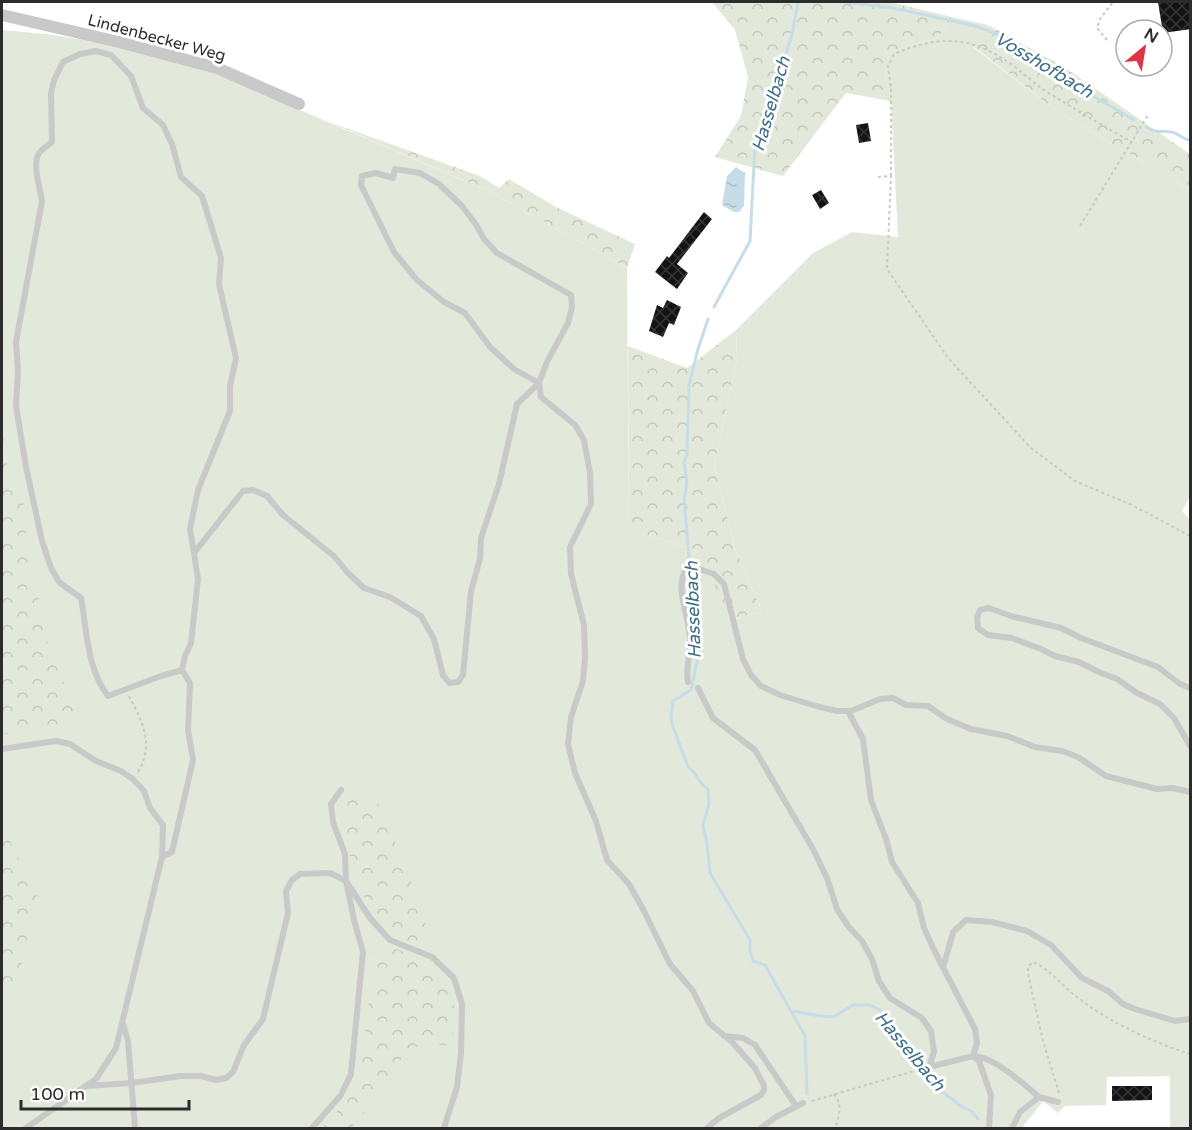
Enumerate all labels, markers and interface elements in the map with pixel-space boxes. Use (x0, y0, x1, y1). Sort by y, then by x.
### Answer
street label: Lindenbecker Weg (86, 10, 228, 66)
north arrow (1114, 18, 1174, 78)
text: N (1140, 24, 1162, 48)
water label: Vosshofbach (991, 27, 1098, 103)
water label: Hasselbach (747, 53, 795, 154)
water label: Hasselbach (680, 560, 706, 659)
water label: Hasselbach (870, 1007, 950, 1096)
scale bar (21, 1073, 189, 1111)
text: 100 m (30, 1083, 85, 1105)

